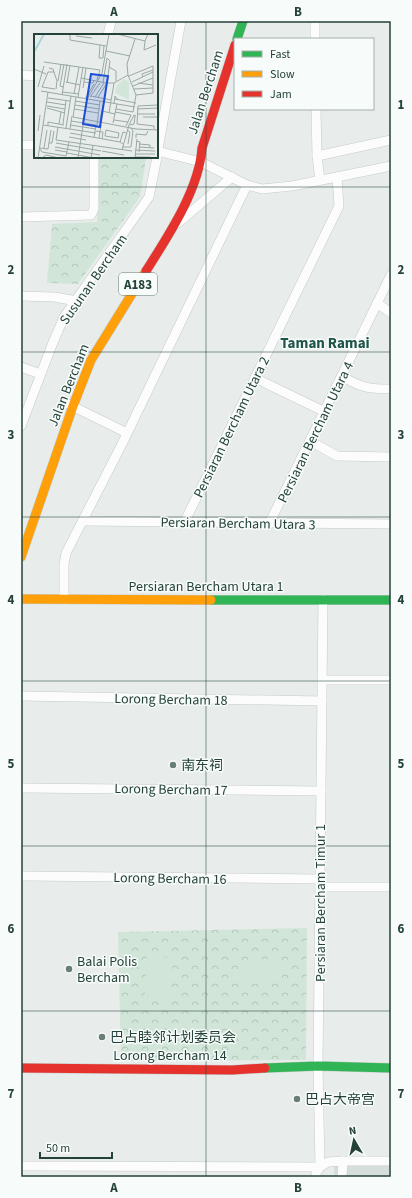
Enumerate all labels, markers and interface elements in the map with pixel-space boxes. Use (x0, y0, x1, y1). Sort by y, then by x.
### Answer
text: A (109, 3, 118, 21)
text: B (294, 3, 302, 21)
inset map (34, 34, 158, 158)
legend (234, 38, 374, 110)
text: Fast (270, 46, 290, 63)
street label: Jalan Bercham (183, 48, 229, 137)
text: Slow (270, 66, 295, 83)
text: Jam (270, 86, 292, 103)
text: 1 (8, 96, 15, 114)
text: 1 (398, 96, 405, 114)
street label: Susunan Bercham (55, 230, 132, 329)
text: 2 (8, 261, 15, 279)
text: 2 (398, 261, 405, 279)
road number: A183 (119, 273, 157, 295)
district label: Taman Ramai (280, 333, 370, 354)
street label: Jalan Bercham (43, 341, 95, 430)
street label: Persiaran Bercham Utara 2 (189, 353, 275, 501)
street label: Persiaran Bercham Utara 4 (273, 358, 359, 506)
text: 3 (8, 426, 15, 444)
text: 3 (398, 426, 405, 444)
street label: Persiaran Bercham Utara 3 (160, 513, 316, 535)
street label: Persiaran Bercham Utara 1 (129, 577, 284, 597)
text: 4 (8, 591, 15, 609)
text: 4 (398, 591, 405, 609)
street label: Lorong Bercham 18 (114, 689, 228, 711)
text: 5 (8, 755, 15, 773)
text: 5 (398, 755, 405, 773)
place label: 南东祠 (181, 756, 223, 776)
marker: 南东祠 (168, 760, 178, 770)
street label: Lorong Bercham 17 (114, 779, 228, 801)
street label: Persiaran Bercham Timur 1 (311, 824, 331, 982)
street label: Lorong Bercham 16 (113, 868, 227, 890)
text: 6 (8, 920, 15, 938)
text: 6 (398, 920, 405, 938)
place label: Balai Polis Bercham (77, 952, 137, 988)
marker: Balai Polis Bercham (64, 964, 74, 974)
place label: 巴占睦邻计划委员会 (110, 1028, 236, 1048)
marker: 巴占睦邻计划委员会 (97, 1032, 107, 1042)
street label: Lorong Bercham 14 (113, 1046, 227, 1066)
text: 7 (8, 1085, 15, 1103)
text: 7 (398, 1085, 405, 1103)
place label: 巴占大帝宫 (305, 1090, 375, 1110)
marker: 巴占大帝宫 (292, 1094, 302, 1104)
north arrow (334, 1120, 374, 1160)
text: N (348, 1123, 357, 1139)
scale bar (40, 1134, 112, 1160)
text: 50 m (46, 1140, 70, 1157)
text: A (109, 1179, 118, 1197)
text: B (294, 1179, 302, 1197)

